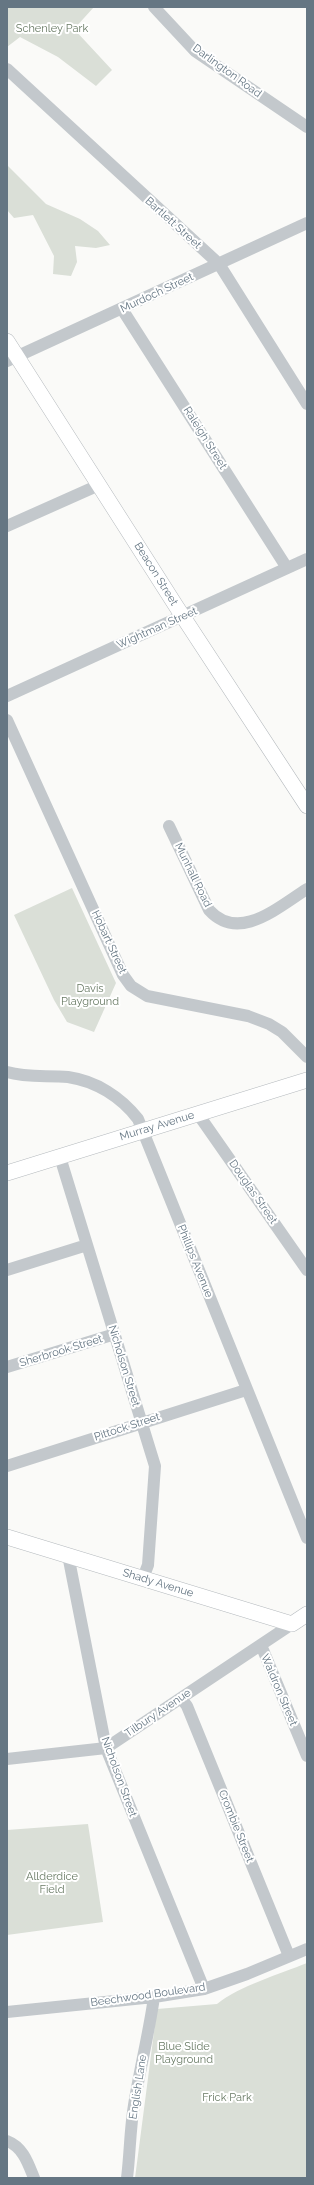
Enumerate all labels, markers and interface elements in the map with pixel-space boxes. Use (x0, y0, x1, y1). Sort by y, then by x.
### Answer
park label: Schenley Park (16, 22, 88, 36)
street label: Darlington Road (190, 42, 264, 100)
street label: Bartlett Street (142, 194, 204, 252)
street label: Murdoch Street (118, 270, 196, 316)
street label: Raleigh Street (180, 404, 230, 472)
street label: Beacon Street (131, 540, 181, 608)
street label: Wightman Street (115, 604, 199, 652)
street label: Munhall Road (172, 841, 214, 909)
street label: Hobart Street (89, 908, 129, 976)
park label: Davis Playground (61, 982, 119, 1008)
street label: Murray Avenue (118, 1108, 196, 1144)
street label: Douglas Street (226, 1157, 280, 1227)
street label: Phillips Avenue (174, 1223, 216, 1299)
street label: Nicholson Street (105, 1324, 143, 1408)
street label: Sherbrook Street (18, 1332, 104, 1370)
street label: Pittock Street (93, 1410, 161, 1444)
street label: Shady Avenue (121, 1566, 195, 1600)
street label: Waldron Street (258, 1652, 300, 1728)
street label: Tilbury Avenue (123, 1686, 193, 1740)
street label: Nicholson Street (98, 1735, 140, 1819)
street label: Crombie Street (215, 1788, 257, 1864)
park label: Allderdice Field (26, 1870, 78, 1896)
street label: Beechwood Boulevard (90, 1980, 206, 2010)
park label: Blue Slide Playground (155, 2040, 213, 2066)
street label: English Lane (126, 2054, 150, 2120)
park label: Frick Park (202, 2091, 252, 2105)

